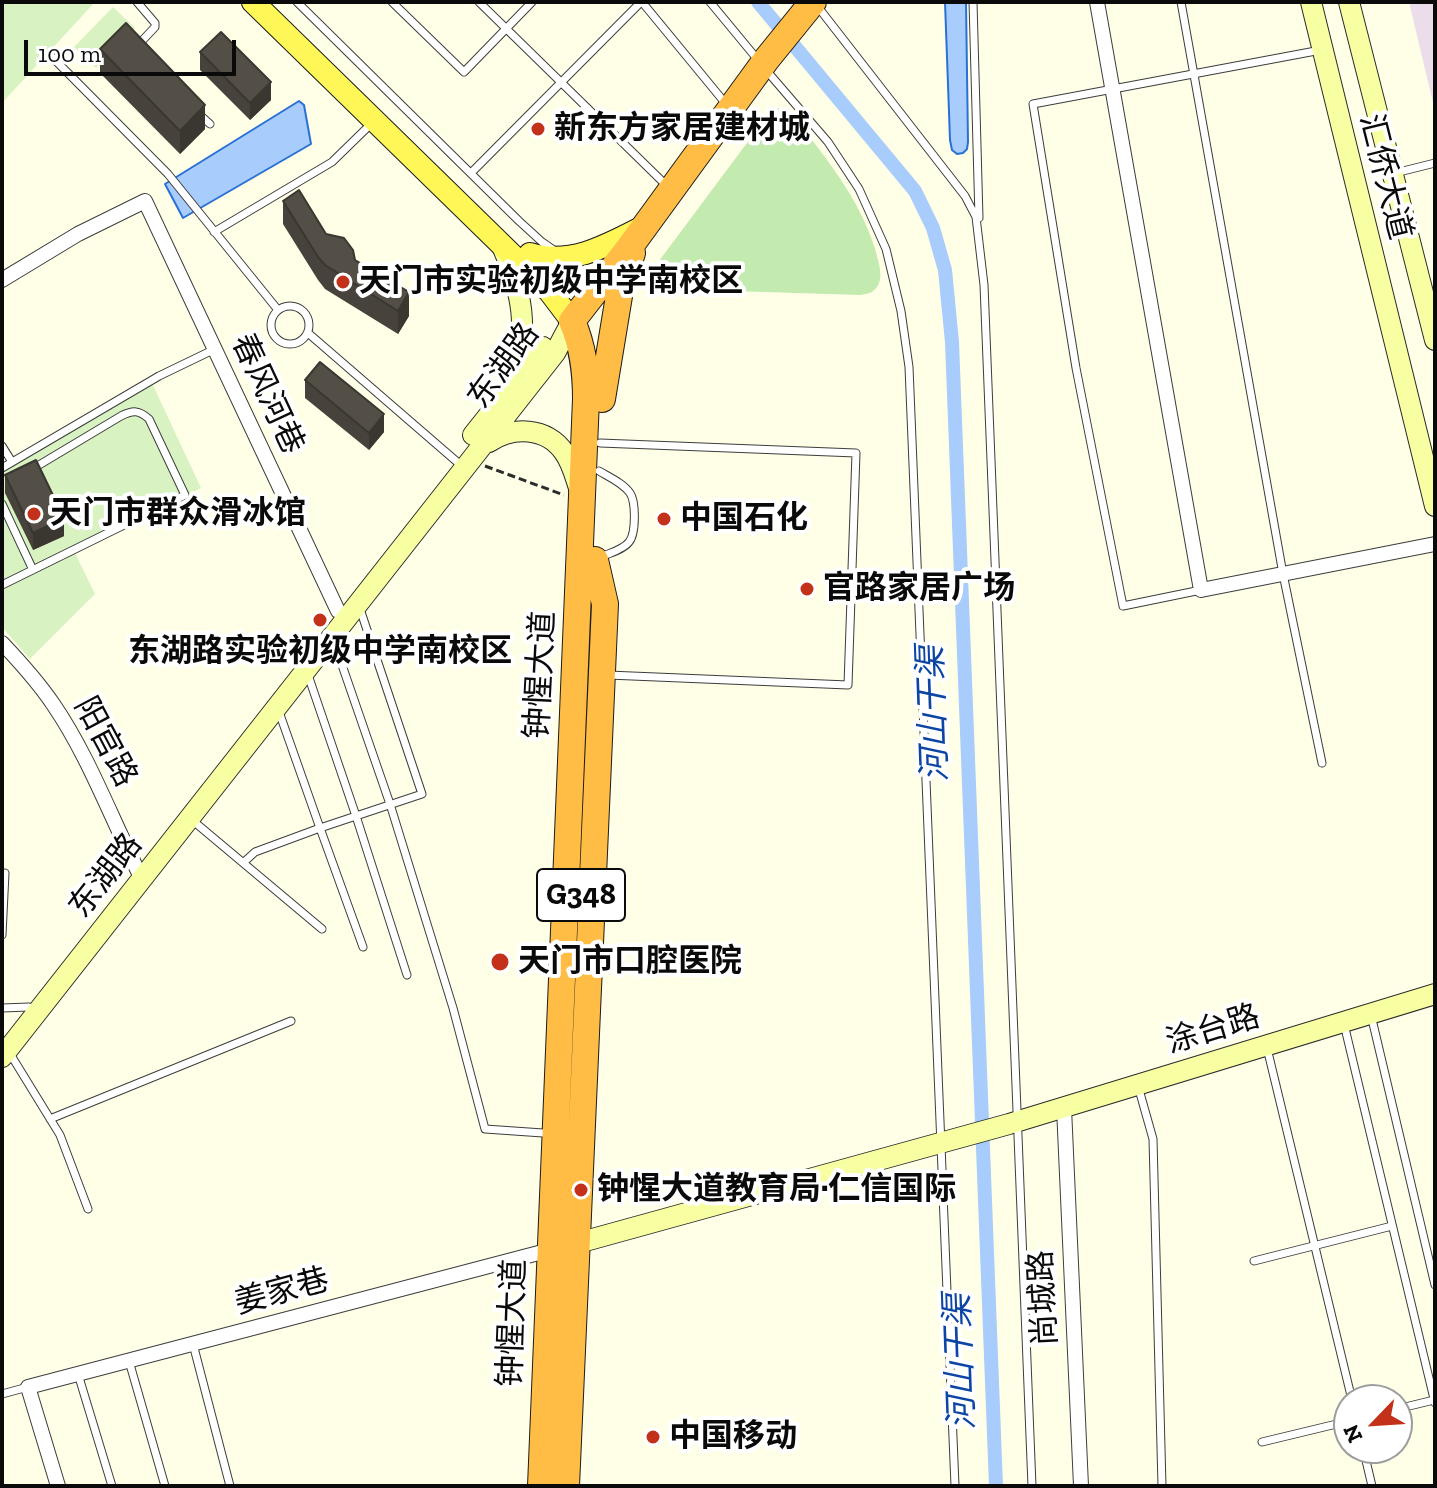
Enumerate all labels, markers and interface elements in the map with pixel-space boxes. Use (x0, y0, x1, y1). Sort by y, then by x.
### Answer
scale bar (28, 24, 240, 74)
text: 100 m (38, 39, 101, 68)
place label: 新东方家居建材城 (554, 110, 810, 148)
street label: 汇侨大道 (1351, 110, 1419, 244)
marker: 新东方家居建材城 (529, 120, 547, 138)
place label: 天门市实验初级中学南校区 (359, 263, 743, 301)
marker: 天门市实验初级中学南校区 (334, 273, 352, 291)
street label: 东湖路 (460, 316, 548, 416)
street label: 春风河巷 (223, 328, 311, 460)
place label: 天门市群众滑冰馆 (50, 495, 306, 533)
place label: 中国石化 (680, 500, 808, 538)
marker: 天门市群众滑冰馆 (25, 505, 43, 523)
marker: 中国石化 (655, 510, 673, 528)
place label: 官路家居广场 (823, 570, 1015, 608)
marker: 官路家居广场 (798, 580, 816, 598)
street label: 钟惺大道 (518, 610, 564, 740)
marker: 东湖路实验初级中学南校区 (311, 611, 329, 629)
place label: 东湖路实验初级中学南校区 (128, 633, 512, 671)
water label: 河山干渠 (911, 645, 957, 783)
street label: 阳官路 (66, 691, 144, 793)
street label: 东湖路 (61, 826, 151, 926)
road number: G348 (537, 869, 625, 921)
place label: 天门市口腔医院 (518, 943, 742, 981)
marker: 天门市口腔医院 (489, 951, 511, 973)
street label: 涂台路 (1161, 998, 1265, 1062)
place label: 钟惺大道教育局·仁信国际 (597, 1171, 956, 1209)
marker: 钟惺大道教育局·仁信国际 (572, 1181, 590, 1199)
street label: 尚城路 (1022, 1249, 1066, 1347)
street label: 钟惺大道 (492, 1258, 534, 1388)
street label: 姜家巷 (231, 1261, 333, 1323)
water label: 河山干渠 (938, 1293, 984, 1431)
north arrow (1333, 1384, 1413, 1464)
place label: 中国移动 (669, 1418, 797, 1456)
text: N (1337, 1420, 1368, 1447)
marker: 中国移动 (644, 1428, 662, 1446)

